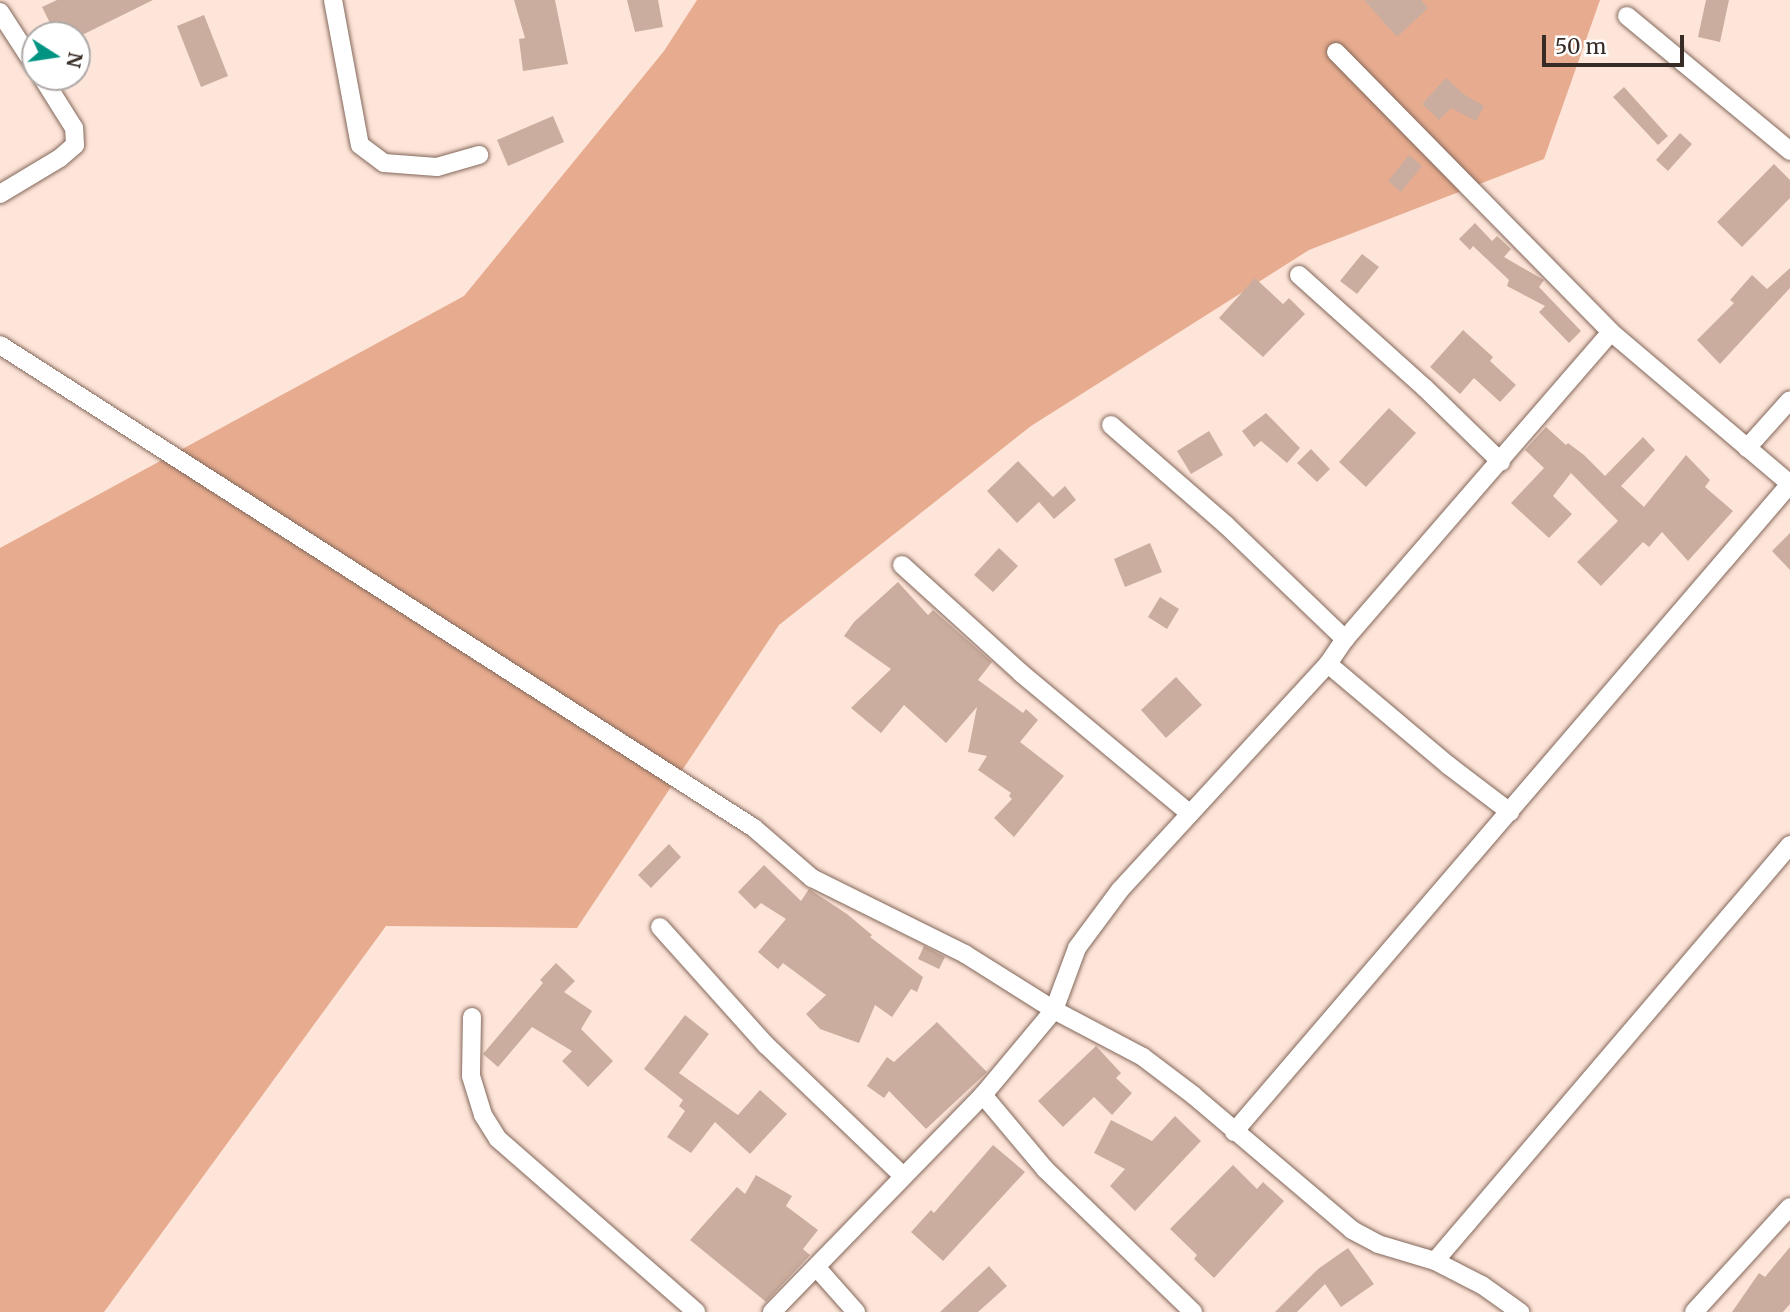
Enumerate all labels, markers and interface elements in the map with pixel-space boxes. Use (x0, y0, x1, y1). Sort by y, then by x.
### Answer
north arrow (21, 21, 91, 91)
scale bar (1545, 21, 1687, 65)
text: 50 m (1555, 33, 1606, 60)
text: N (61, 50, 88, 70)

